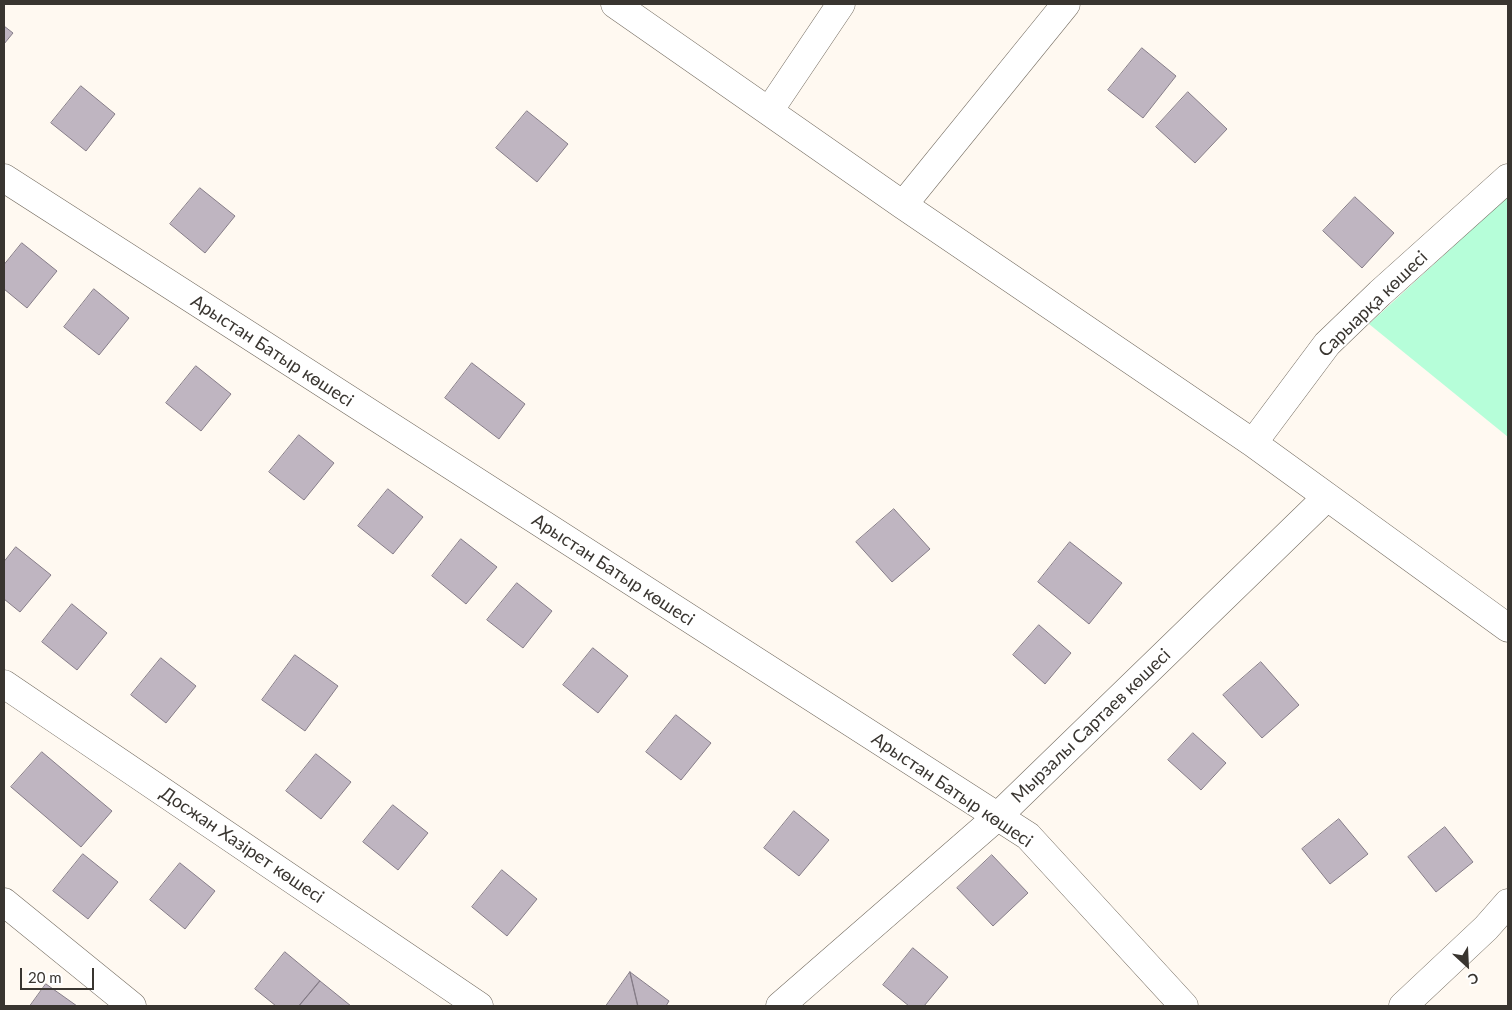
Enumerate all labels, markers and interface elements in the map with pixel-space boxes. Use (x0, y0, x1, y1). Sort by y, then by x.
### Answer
street label: Сарыарқа көшесі (1314, 246, 1432, 362)
street label: Арыстан Батыр көшесі (187, 290, 357, 412)
street label: Арыстан Батыр көшесі (528, 509, 698, 631)
street label: Мырзалы Сартаев көшесі (1007, 644, 1175, 808)
street label: Арыстан Батыр көшесі (867, 728, 1037, 852)
street label: Досжан Хазірет көшесі (156, 782, 328, 908)
north arrow (1442, 940, 1492, 990)
scale bar (22, 958, 96, 990)
text: 20 m (28, 968, 62, 986)
text: С (1466, 969, 1481, 989)

